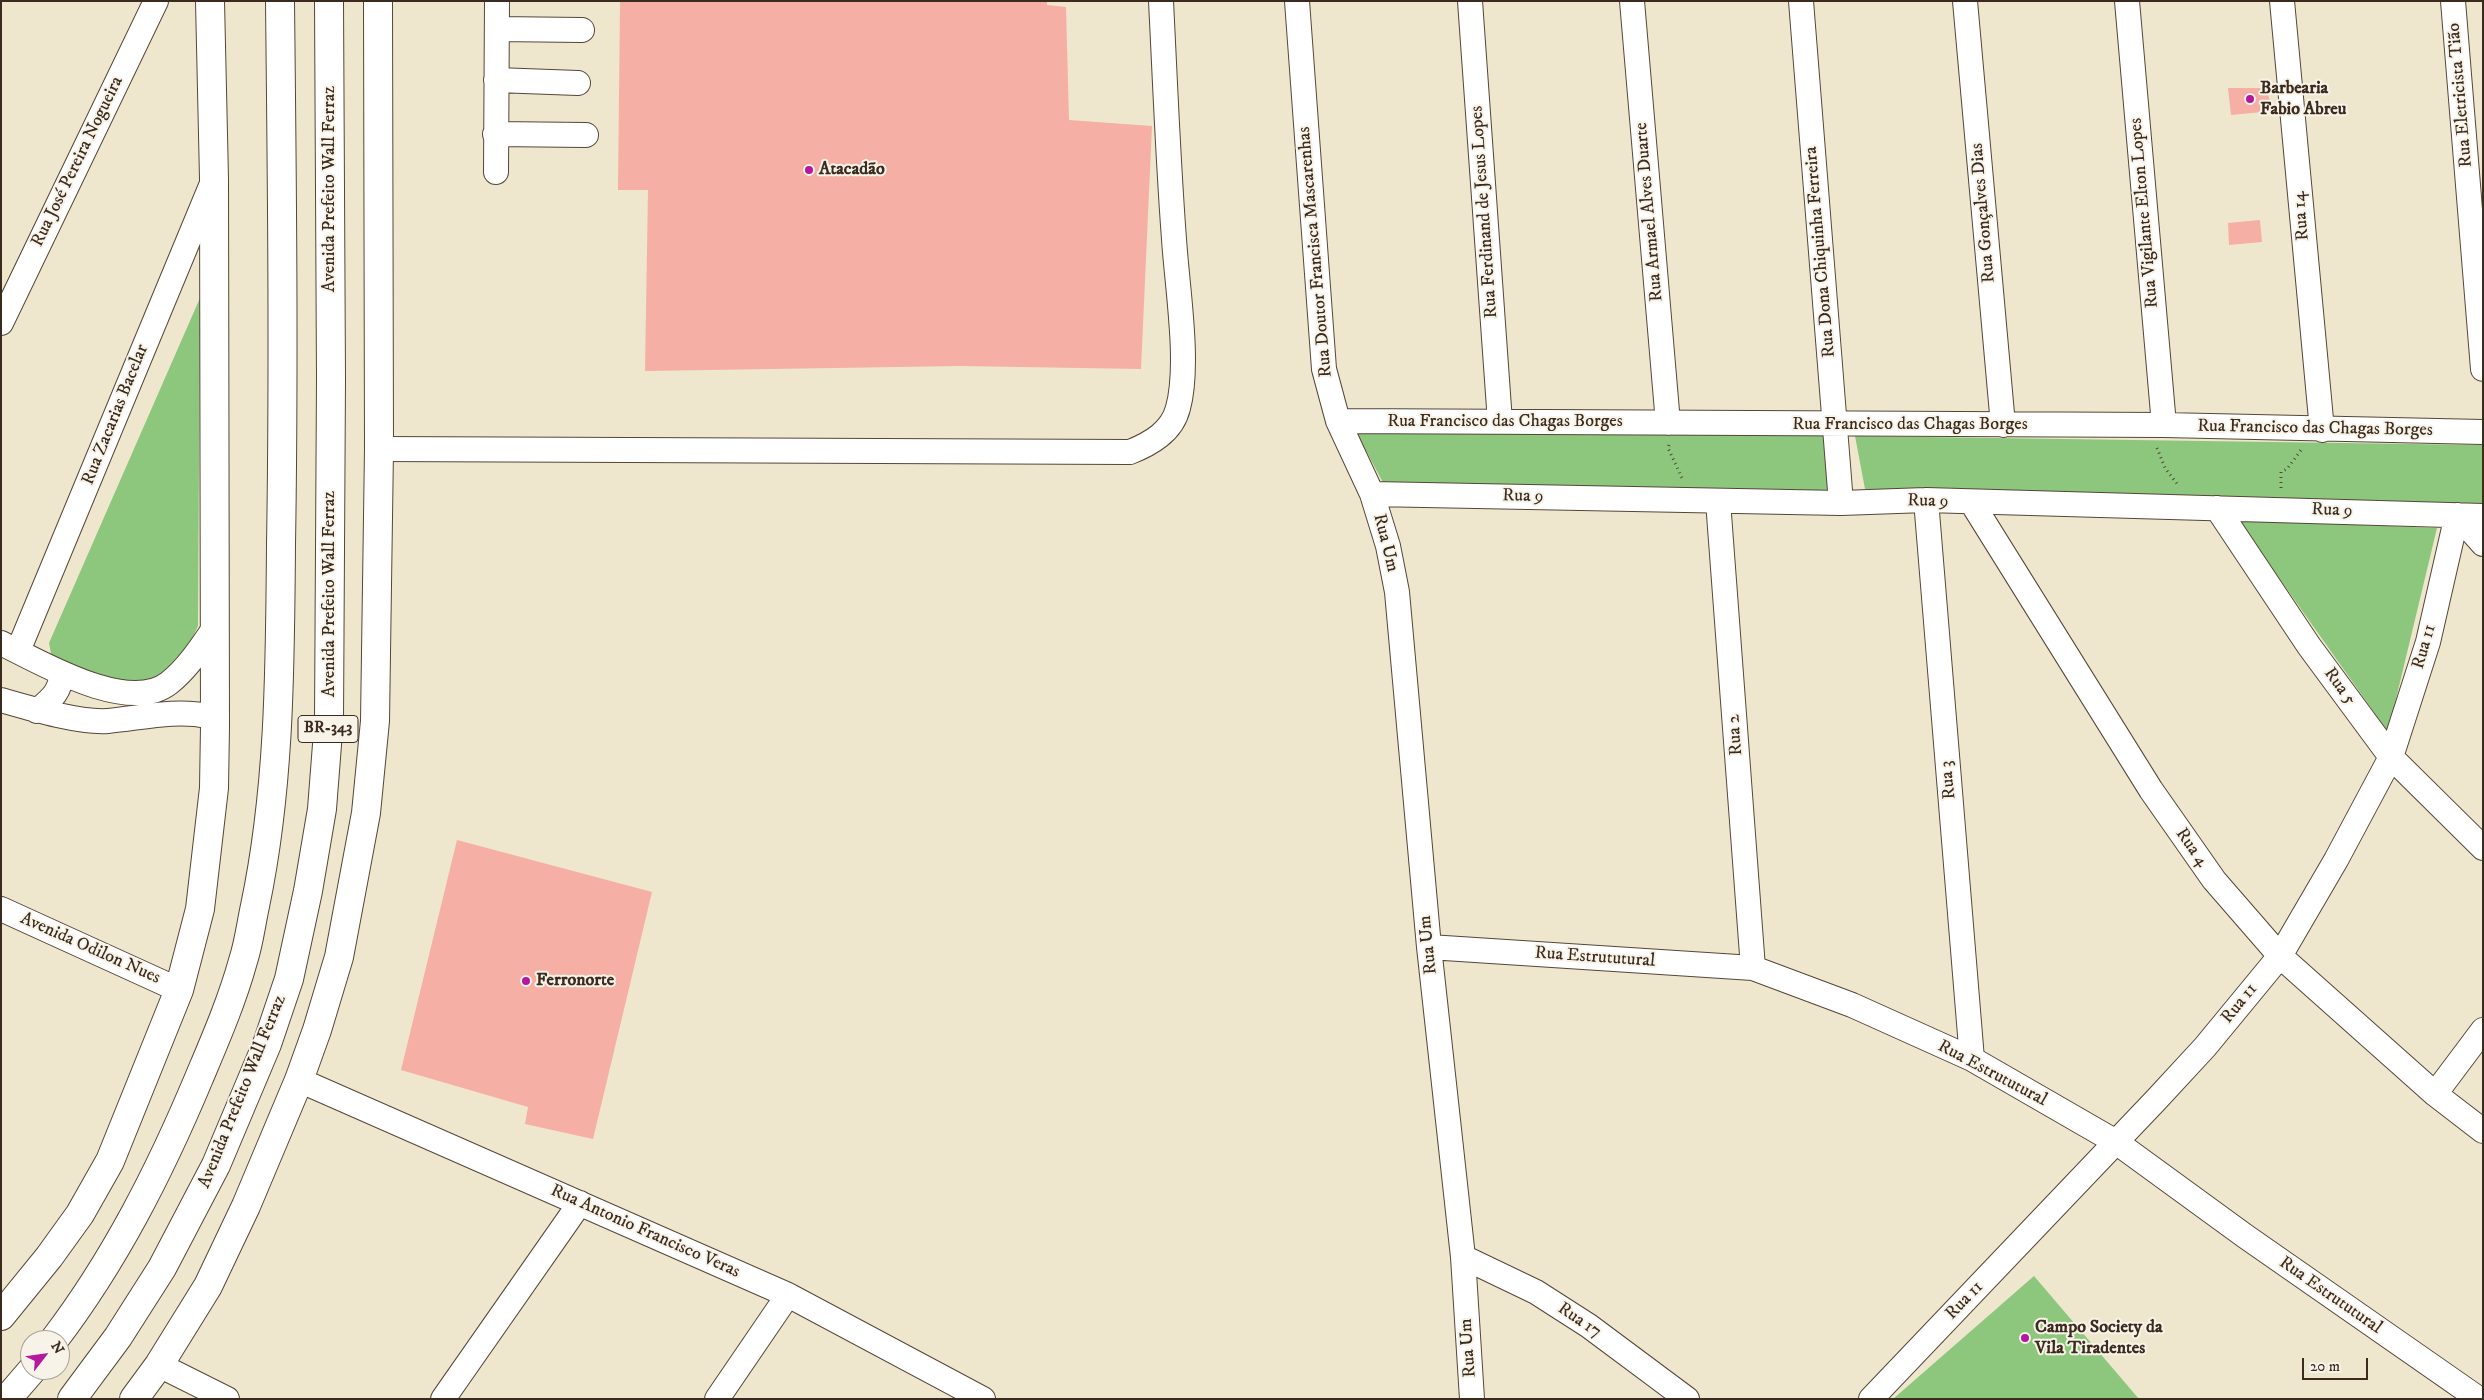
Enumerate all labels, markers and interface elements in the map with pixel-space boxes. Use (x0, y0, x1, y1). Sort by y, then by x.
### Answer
street label: Rua Eletricista Tião (2444, 22, 2478, 168)
street label: Rua José Pereira Nogueira (27, 73, 129, 251)
place label: Barbearia Fabio Abreu (2260, 78, 2346, 120)
street label: Avenida Prefeito Wall Ferraz (319, 86, 341, 292)
marker: Barbearia Fabio Abreu (2244, 93, 2256, 105)
street label: Rua Ferdinand de Jesus Lopes (1467, 105, 1503, 319)
street label: Rua Vigilante Elton Lopes (2126, 117, 2164, 309)
street label: Rua Armael Alves Duarte (1631, 121, 1669, 303)
street label: Rua Doutor Francisca Mascarenhas (1294, 126, 1338, 378)
street label: Rua Gonçalves Dias (1967, 142, 2001, 284)
street label: Rua Dona Chiquinha Ferreira (1801, 146, 1841, 358)
place label: Atacadão (819, 159, 885, 181)
marker: Atacadão (803, 164, 815, 176)
street label: Rua 14 (2289, 191, 2315, 241)
street label: Rua Zacarias Bacelar (78, 342, 154, 488)
street label: Rua Francisco das Chagas Borges (1387, 411, 1623, 433)
street label: Rua Francisco das Chagas Borges (1792, 414, 2028, 436)
street label: Rua Francisco das Chagas Borges (2197, 416, 2433, 442)
street label: Rua 9 (1502, 486, 1544, 508)
street label: Avenida Prefeito Wall Ferraz (319, 491, 341, 697)
street label: Rua 9 (1907, 491, 1949, 513)
street label: Rua 9 (2311, 499, 2353, 523)
street label: Rua Um (1367, 512, 1403, 574)
street label: Rua 11 (2408, 622, 2442, 672)
street label: Rua 5 (2318, 664, 2360, 710)
street label: Rua 2 (1724, 714, 1748, 756)
road number: BR-343 (298, 716, 358, 742)
street label: Rua 3 (1937, 760, 1961, 800)
street label: Rua 4 (2170, 824, 2212, 872)
street label: Avenida Odilon Nues (17, 908, 163, 990)
street label: Rua Um (1415, 914, 1443, 976)
street label: Rua Estrututural (1534, 943, 1656, 973)
place label: Ferronorte (536, 970, 614, 992)
marker: Ferronorte (520, 975, 532, 987)
street label: Rua 11 (2217, 980, 2263, 1028)
street label: Avenida Prefeito Wall Ferraz (194, 992, 292, 1192)
street label: Rua Estrututural (1934, 1036, 2050, 1112)
street label: Rua Antonio Francisco Veras (547, 1180, 743, 1284)
street label: Rua Estrututural (2274, 1253, 2386, 1339)
street label: Rua 11 (1941, 1277, 1989, 1325)
street label: Rua 17 (1553, 1299, 1605, 1343)
place label: Campo Society da Vila Tiradentes (2035, 1317, 2163, 1360)
street label: Rua Um (1456, 1318, 1482, 1378)
north arrow (20, 1330, 70, 1380)
marker: Campo Society da Vila Tiradentes (2019, 1332, 2031, 1344)
text: N (46, 1339, 68, 1357)
scale bar (2304, 1348, 2370, 1380)
text: 20 m (2310, 1357, 2340, 1376)

